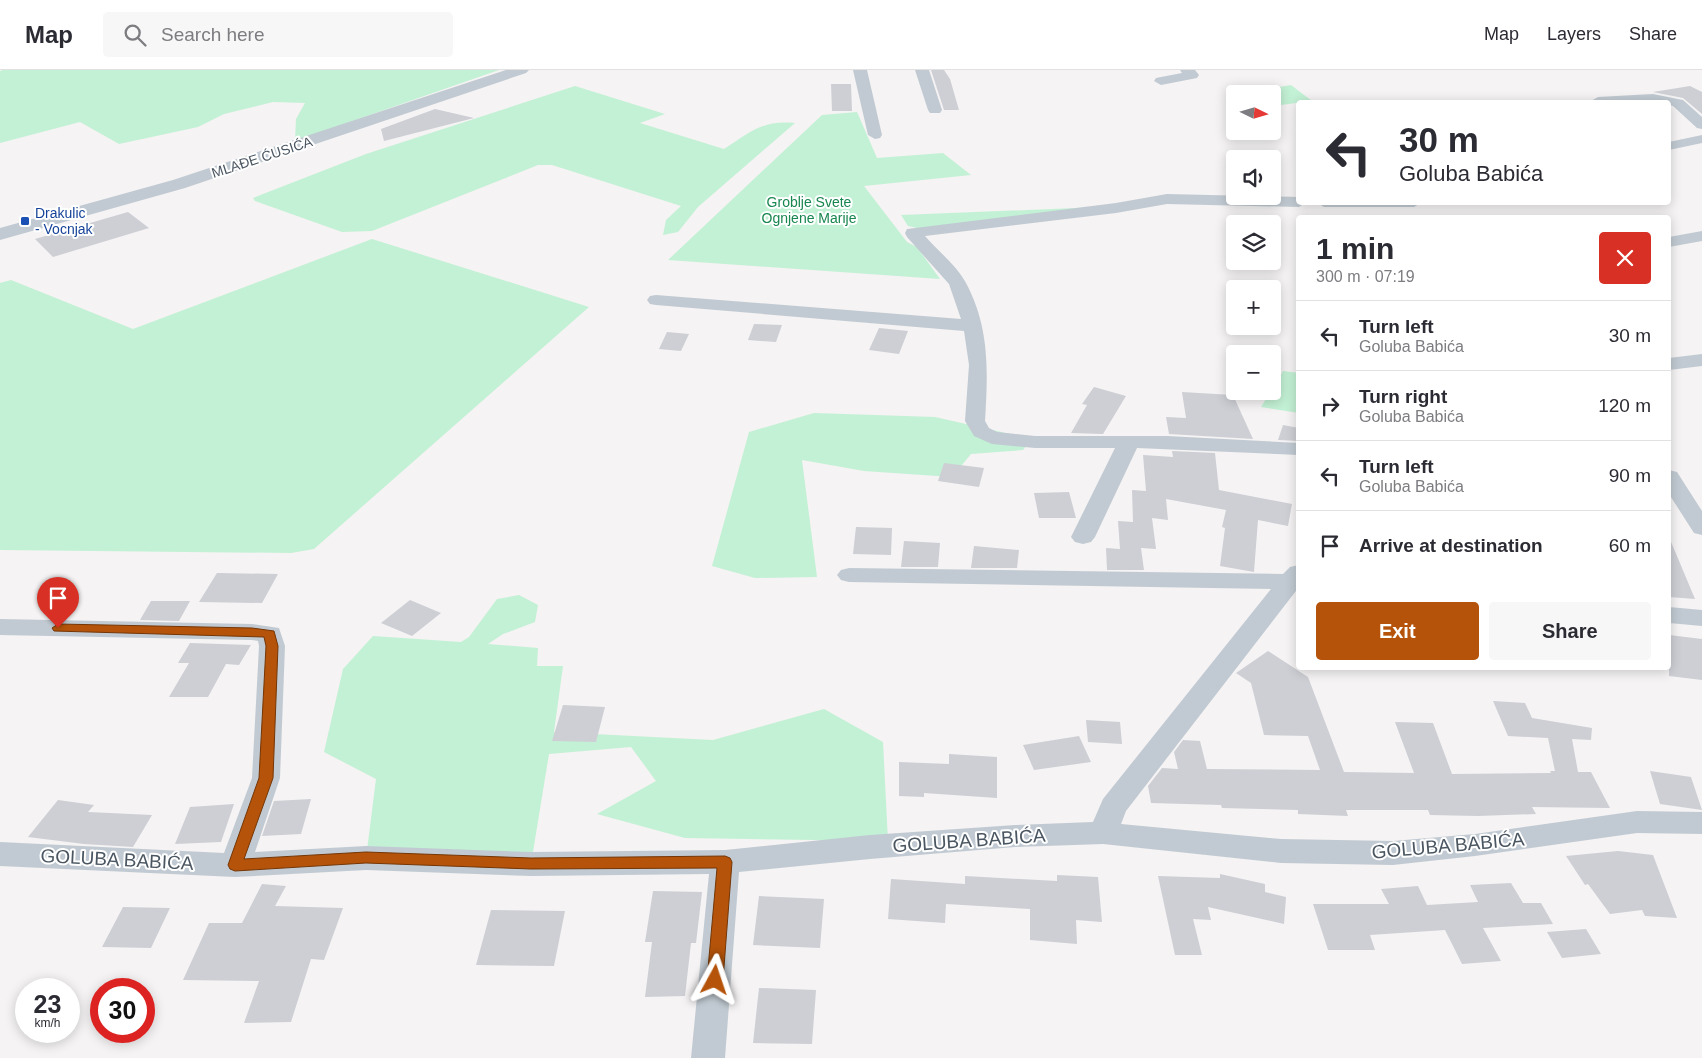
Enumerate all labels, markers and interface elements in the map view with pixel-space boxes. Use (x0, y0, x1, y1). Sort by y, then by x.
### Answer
search box (103, 12, 453, 57)
text: Map (25, 21, 73, 48)
icon: search (121, 21, 149, 49)
text: Search here (161, 24, 265, 45)
text: Map (1484, 24, 1519, 44)
text: Layers (1547, 24, 1601, 44)
text: Share (1629, 24, 1677, 44)
north arrow (1226, 85, 1281, 140)
map controls (1226, 85, 1281, 400)
icon: left (1316, 120, 1381, 185)
text: 30 m (1399, 120, 1479, 159)
street label: MLAĐE ĆUSIĆA (210, 133, 315, 181)
button: sound (1226, 150, 1281, 205)
text: Goluba Babića (1399, 161, 1543, 186)
park label: Groblje Svete Ognjene Marije (762, 194, 857, 226)
place label: Drakulic - Vocnjak (35, 205, 94, 237)
marker: Drakulic - Vocnjak (19, 215, 31, 227)
button: layers (1226, 215, 1281, 270)
text: 1 min (1316, 232, 1394, 265)
button: close (1599, 232, 1651, 284)
text: 300 m · 07:19 (1316, 268, 1415, 285)
button: + (1226, 280, 1281, 335)
text: Turn left (1359, 316, 1434, 337)
icon: left (1316, 322, 1344, 350)
text: 30 m (1609, 325, 1651, 346)
text: Goluba Babića (1359, 338, 1464, 355)
button: − (1226, 345, 1281, 400)
text: Turn right (1359, 386, 1447, 407)
icon: right (1316, 392, 1344, 420)
text: 120 m (1598, 395, 1651, 416)
text: Goluba Babića (1359, 408, 1464, 425)
text: Turn left (1359, 456, 1434, 477)
icon: left (1316, 462, 1344, 490)
text: 90 m (1609, 465, 1651, 486)
text: Goluba Babića (1359, 478, 1464, 495)
icon: arrive (1316, 532, 1344, 560)
text: Arrive at destination (1359, 535, 1543, 556)
text: 60 m (1609, 535, 1651, 556)
pin (37, 577, 79, 628)
icon: arrive (44, 584, 72, 612)
button: Exit (1316, 602, 1479, 660)
button: Share (1489, 602, 1651, 660)
street label: GOLUBA BABIĆA (892, 825, 1046, 856)
street label: GOLUBA BABIĆA (1371, 828, 1526, 863)
street label: GOLUBA BABIĆA (40, 845, 194, 874)
position arrow (688, 953, 740, 1005)
speed limit sign: 30 (90, 978, 155, 1043)
text: 23 (34, 990, 61, 1018)
text: km/h (34, 1016, 61, 1030)

